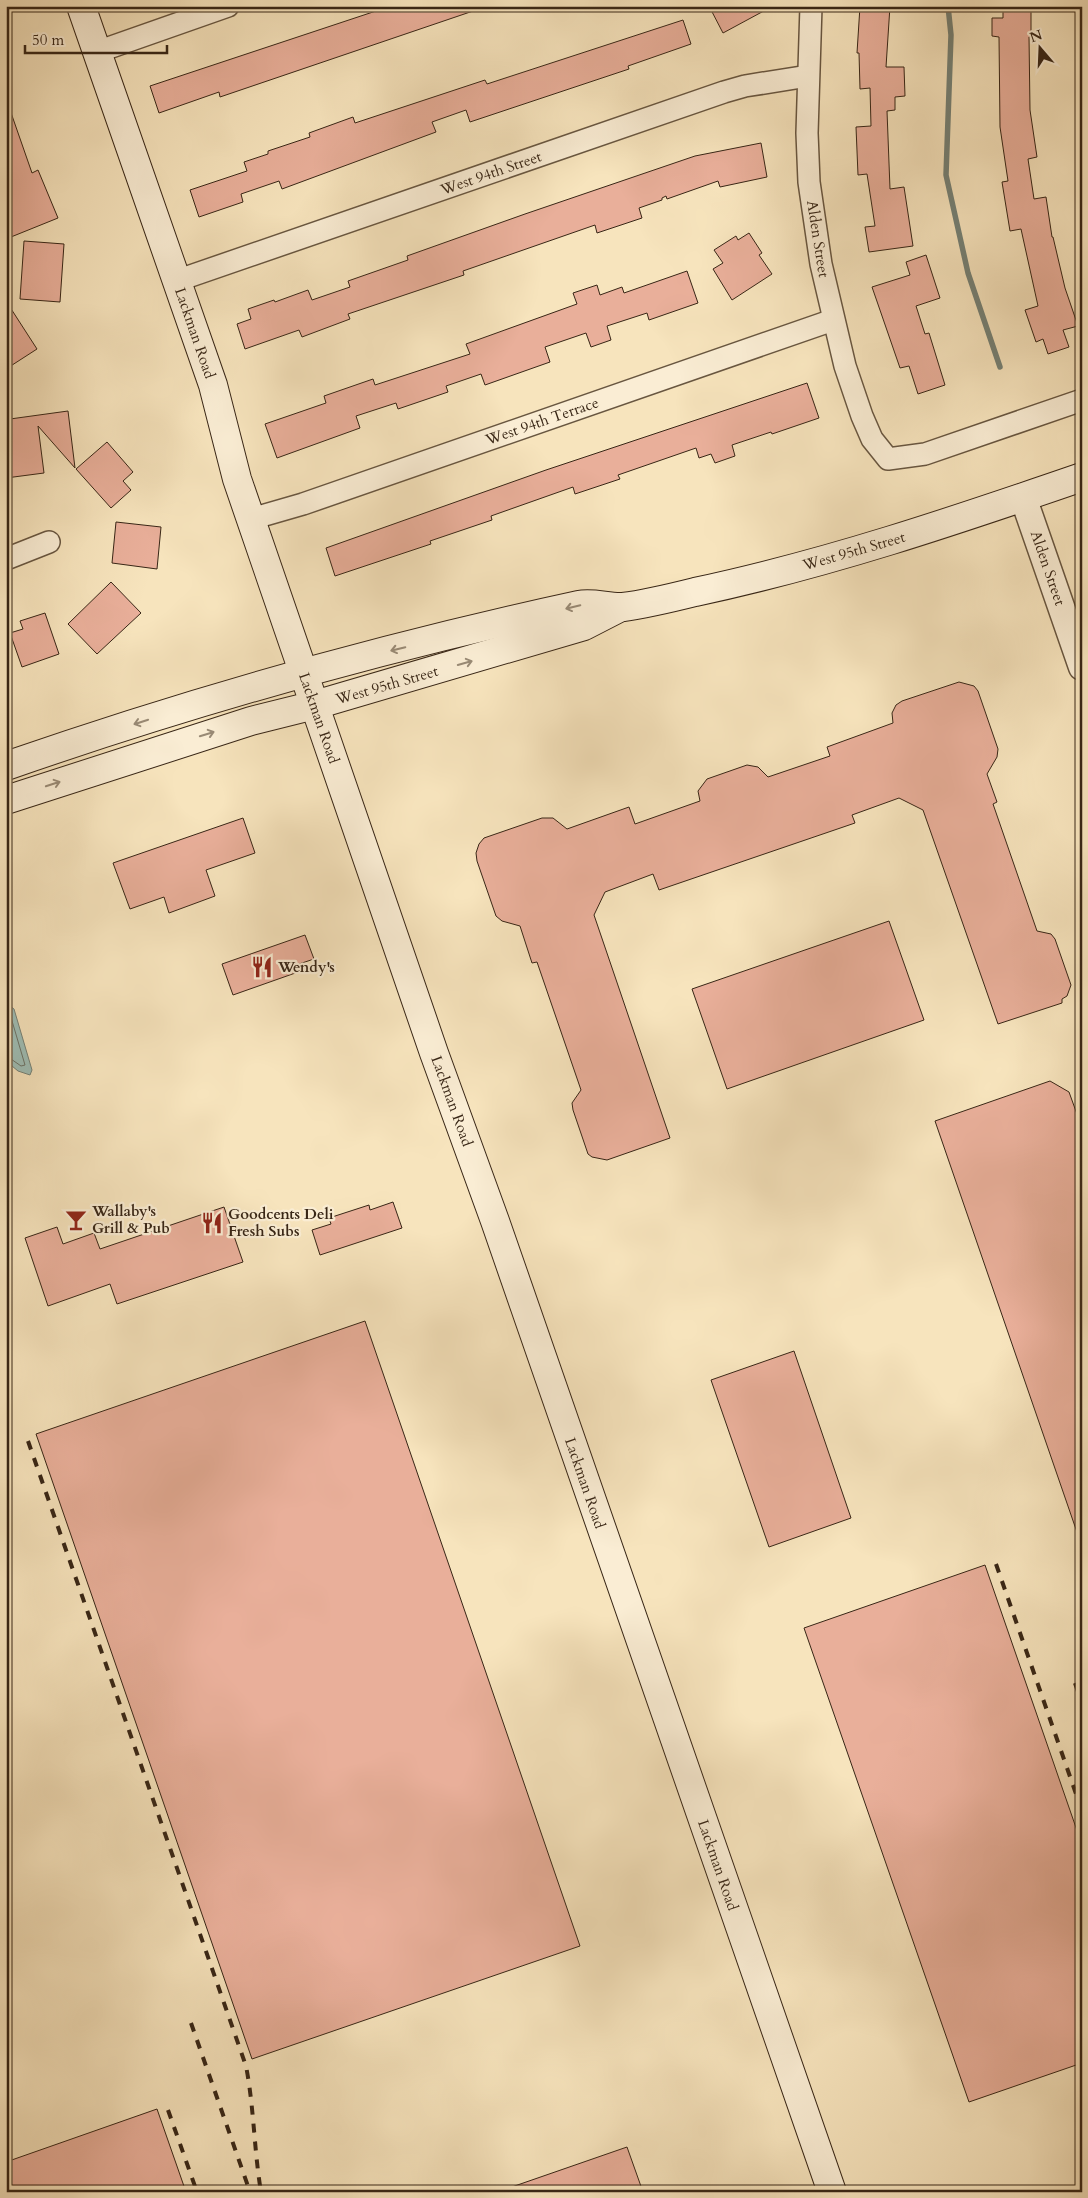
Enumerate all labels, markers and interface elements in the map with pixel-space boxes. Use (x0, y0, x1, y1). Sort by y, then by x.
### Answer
scale bar (25, 22, 168, 54)
north arrow (1016, 22, 1066, 72)
text: N (1027, 25, 1045, 47)
text: 50 m (32, 30, 64, 50)
street label: West 94th Street (437, 146, 544, 200)
street label: Alden Street (802, 199, 834, 279)
street label: Lackman Road (170, 285, 220, 381)
street label: West 94th Terrace (482, 392, 601, 450)
street label: West 95th Street (800, 527, 908, 575)
street label: Alden Street (1026, 528, 1070, 608)
one-way arrow (565, 603, 581, 612)
one-way arrow (390, 645, 406, 654)
one-way arrow (456, 657, 472, 667)
street label: West 95th Street (333, 661, 441, 709)
street label: Lackman Road (294, 670, 344, 766)
one-way arrow (133, 717, 149, 727)
one-way arrow (199, 729, 215, 739)
one-way arrow (44, 779, 60, 789)
restaurant icon: Wendy's (249, 954, 275, 980)
place label: Wendy's (277, 957, 335, 977)
street label: Lackman Road (426, 1053, 478, 1149)
place label: Wallaby's Grill & Pub (91, 1201, 170, 1238)
place label: Goodcents Deli Fresh Subs (228, 1204, 334, 1241)
bar icon: Wallaby's Grill & Pub (63, 1207, 89, 1233)
restaurant icon: Goodcents Deli Fresh Subs (199, 1210, 225, 1236)
street label: Lackman Road (560, 1435, 610, 1531)
street label: Lackman Road (693, 1817, 743, 1913)

